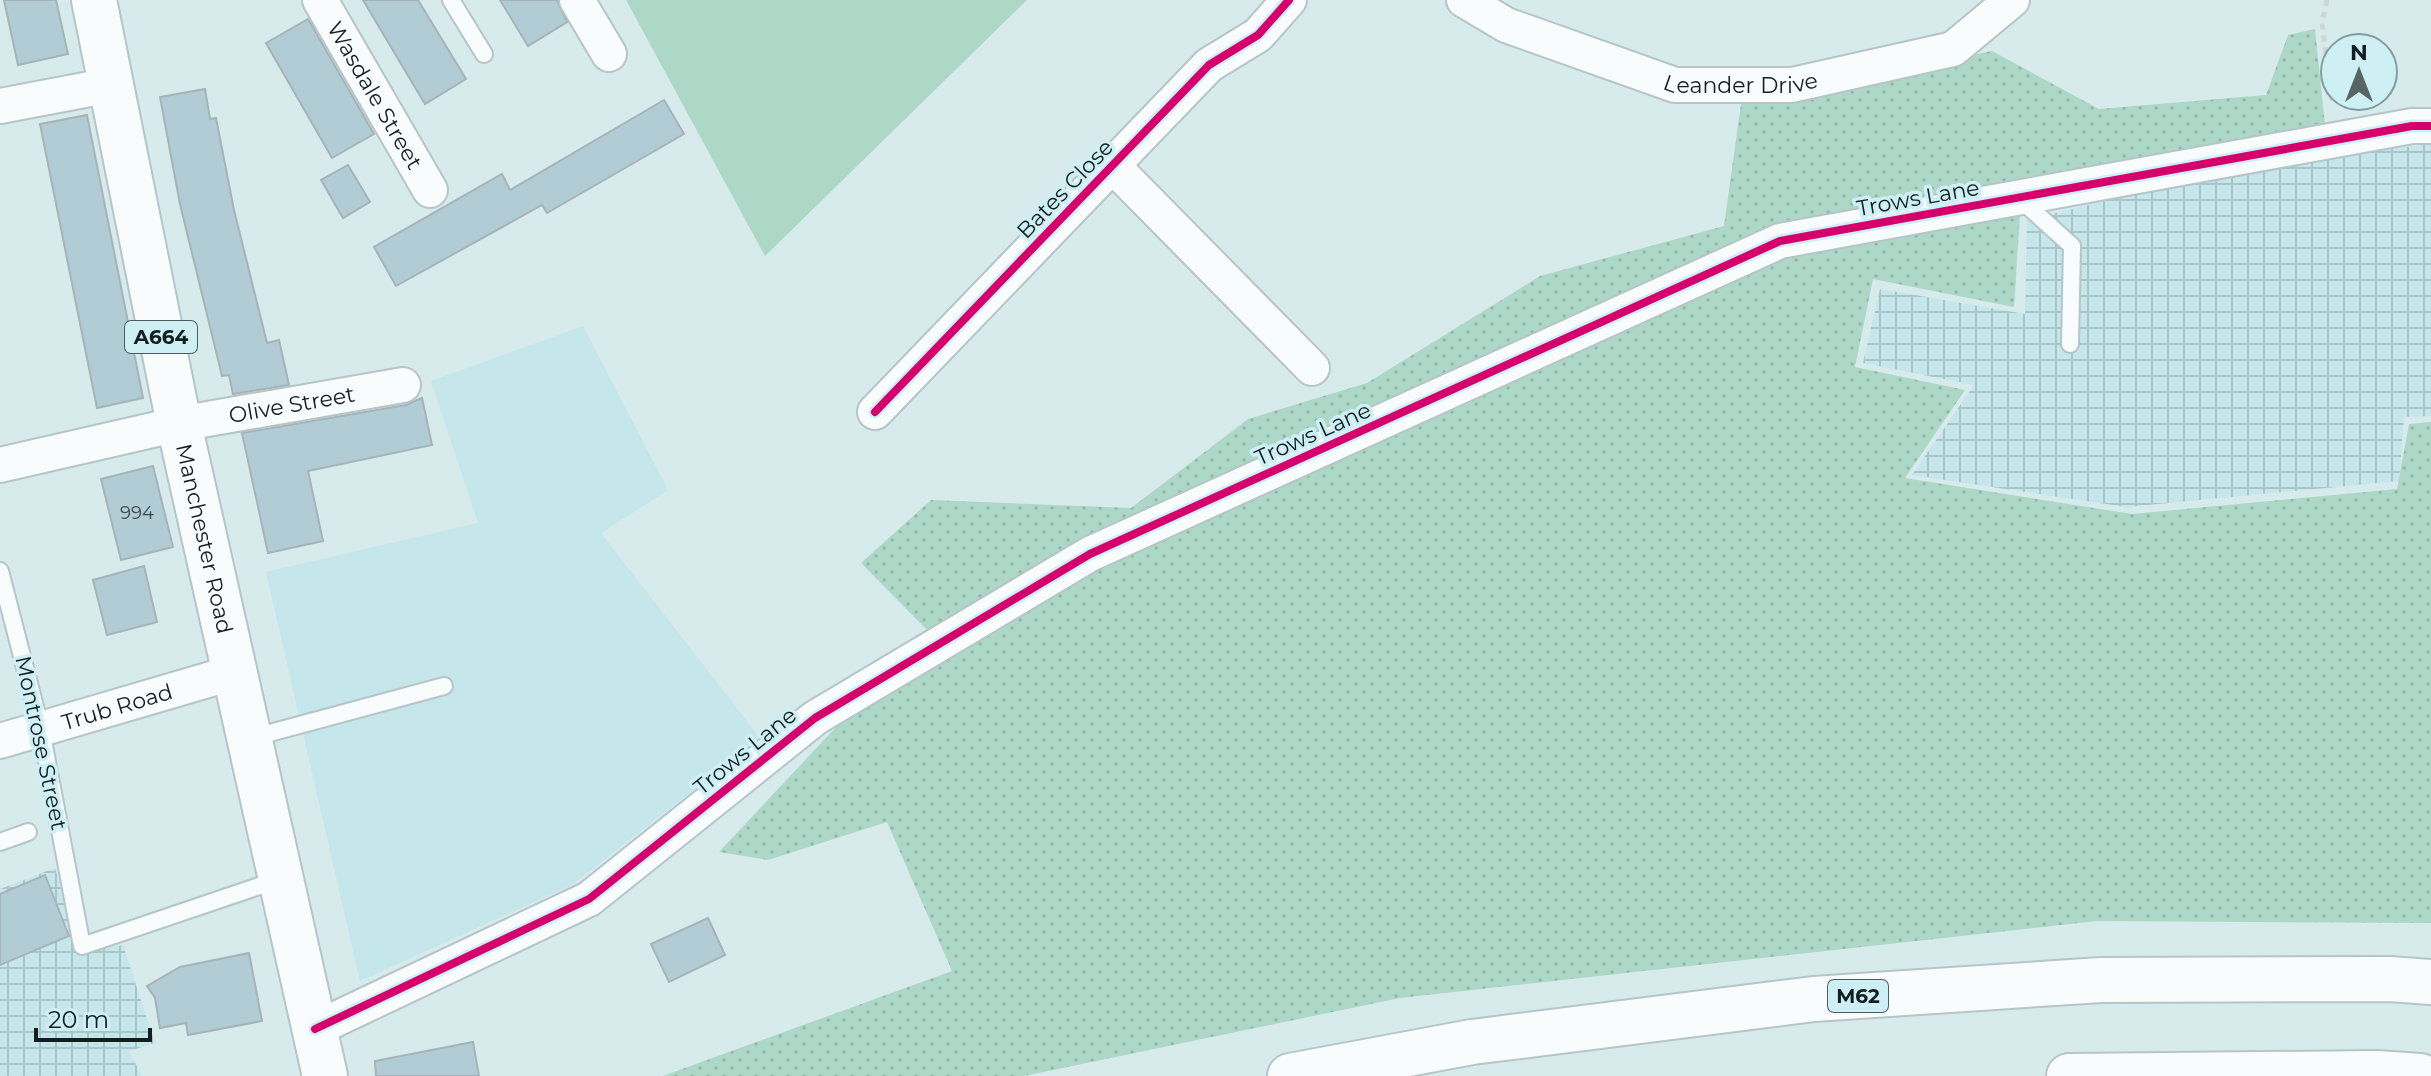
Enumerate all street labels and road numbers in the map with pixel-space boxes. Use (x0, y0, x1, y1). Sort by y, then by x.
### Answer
street label: Wasdale Street (322, 16, 429, 174)
street label: Leander Drive (1660, 66, 1820, 99)
street label: Bates Close (1011, 134, 1119, 244)
street label: Trows Lane (1855, 174, 1981, 222)
road number: A664 (125, 321, 197, 353)
street label: Olive Street (227, 380, 357, 429)
street label: Trows Lane (1251, 396, 1375, 472)
street label: Manchester Road (170, 441, 239, 636)
street label: Montrose Street (9, 654, 73, 833)
street label: Trub Road (58, 678, 176, 736)
street label: Trows Lane (688, 701, 802, 801)
road number: M62 (1828, 980, 1888, 1012)

